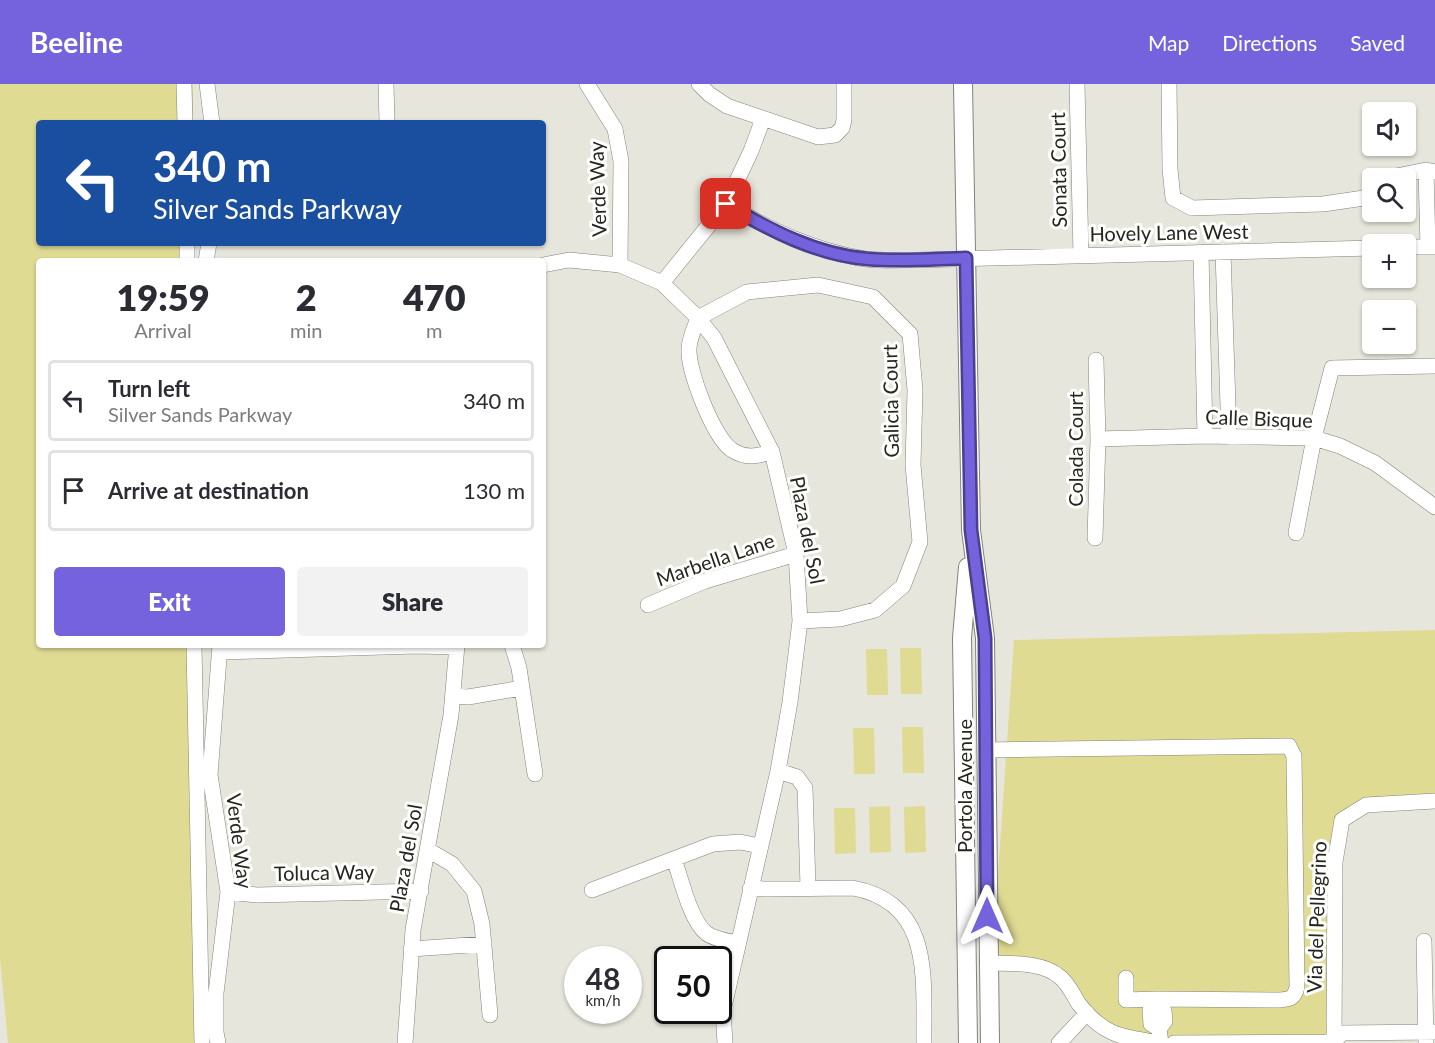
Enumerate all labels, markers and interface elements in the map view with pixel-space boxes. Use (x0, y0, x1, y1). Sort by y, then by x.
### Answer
text: Beeline (30, 25, 123, 59)
text: Map (1148, 30, 1189, 55)
text: Directions (1222, 30, 1317, 55)
text: Saved (1350, 30, 1405, 55)
map controls (1362, 102, 1416, 354)
button: sound (1362, 102, 1416, 156)
street label: Sonata Court (1045, 112, 1071, 228)
street label: Verde Way (583, 140, 611, 237)
text: 340 m (153, 141, 271, 191)
icon: left (54, 144, 132, 222)
button: search (1362, 168, 1416, 222)
pin (700, 178, 751, 229)
icon: arrive (709, 187, 742, 220)
text: Silver Sands Parkway (153, 192, 402, 225)
street label: Hovely Lane West (1089, 219, 1249, 245)
button: + (1362, 234, 1416, 288)
text: 19:59 (116, 275, 210, 319)
text: 2 (296, 275, 317, 319)
text: 470 (403, 275, 466, 319)
button: − (1362, 300, 1416, 354)
text: Arrival (134, 318, 192, 342)
text: min (290, 318, 322, 342)
text: m (426, 318, 442, 342)
street label: Galicia Court (877, 344, 903, 458)
text: Turn left (108, 375, 190, 402)
icon: left (57, 384, 90, 417)
text: 340 m (463, 387, 525, 414)
street label: Colada Court (1063, 391, 1087, 507)
text: Silver Sands Parkway (108, 402, 292, 426)
street label: Calle Bisque (1205, 404, 1313, 432)
icon: arrive (57, 474, 90, 507)
street label: Plaza del Sol (786, 474, 830, 586)
text: Arrive at destination (108, 477, 309, 504)
text: 130 m (463, 477, 525, 504)
street label: Marbella Lane (653, 528, 777, 590)
button: Exit (54, 567, 285, 636)
button: Share (297, 567, 528, 636)
street label: Portola Avenue (952, 719, 976, 853)
street label: Verde Way (222, 792, 258, 891)
street label: Plaza del Sol (384, 802, 426, 914)
street label: Via del Pellegrino (1301, 841, 1331, 993)
street label: Toluca Way (274, 859, 375, 885)
position arrow (955, 884, 1019, 948)
speed limit sign: 50 (654, 946, 732, 1024)
text: 48 (586, 960, 620, 996)
text: km/h (585, 991, 621, 1009)

